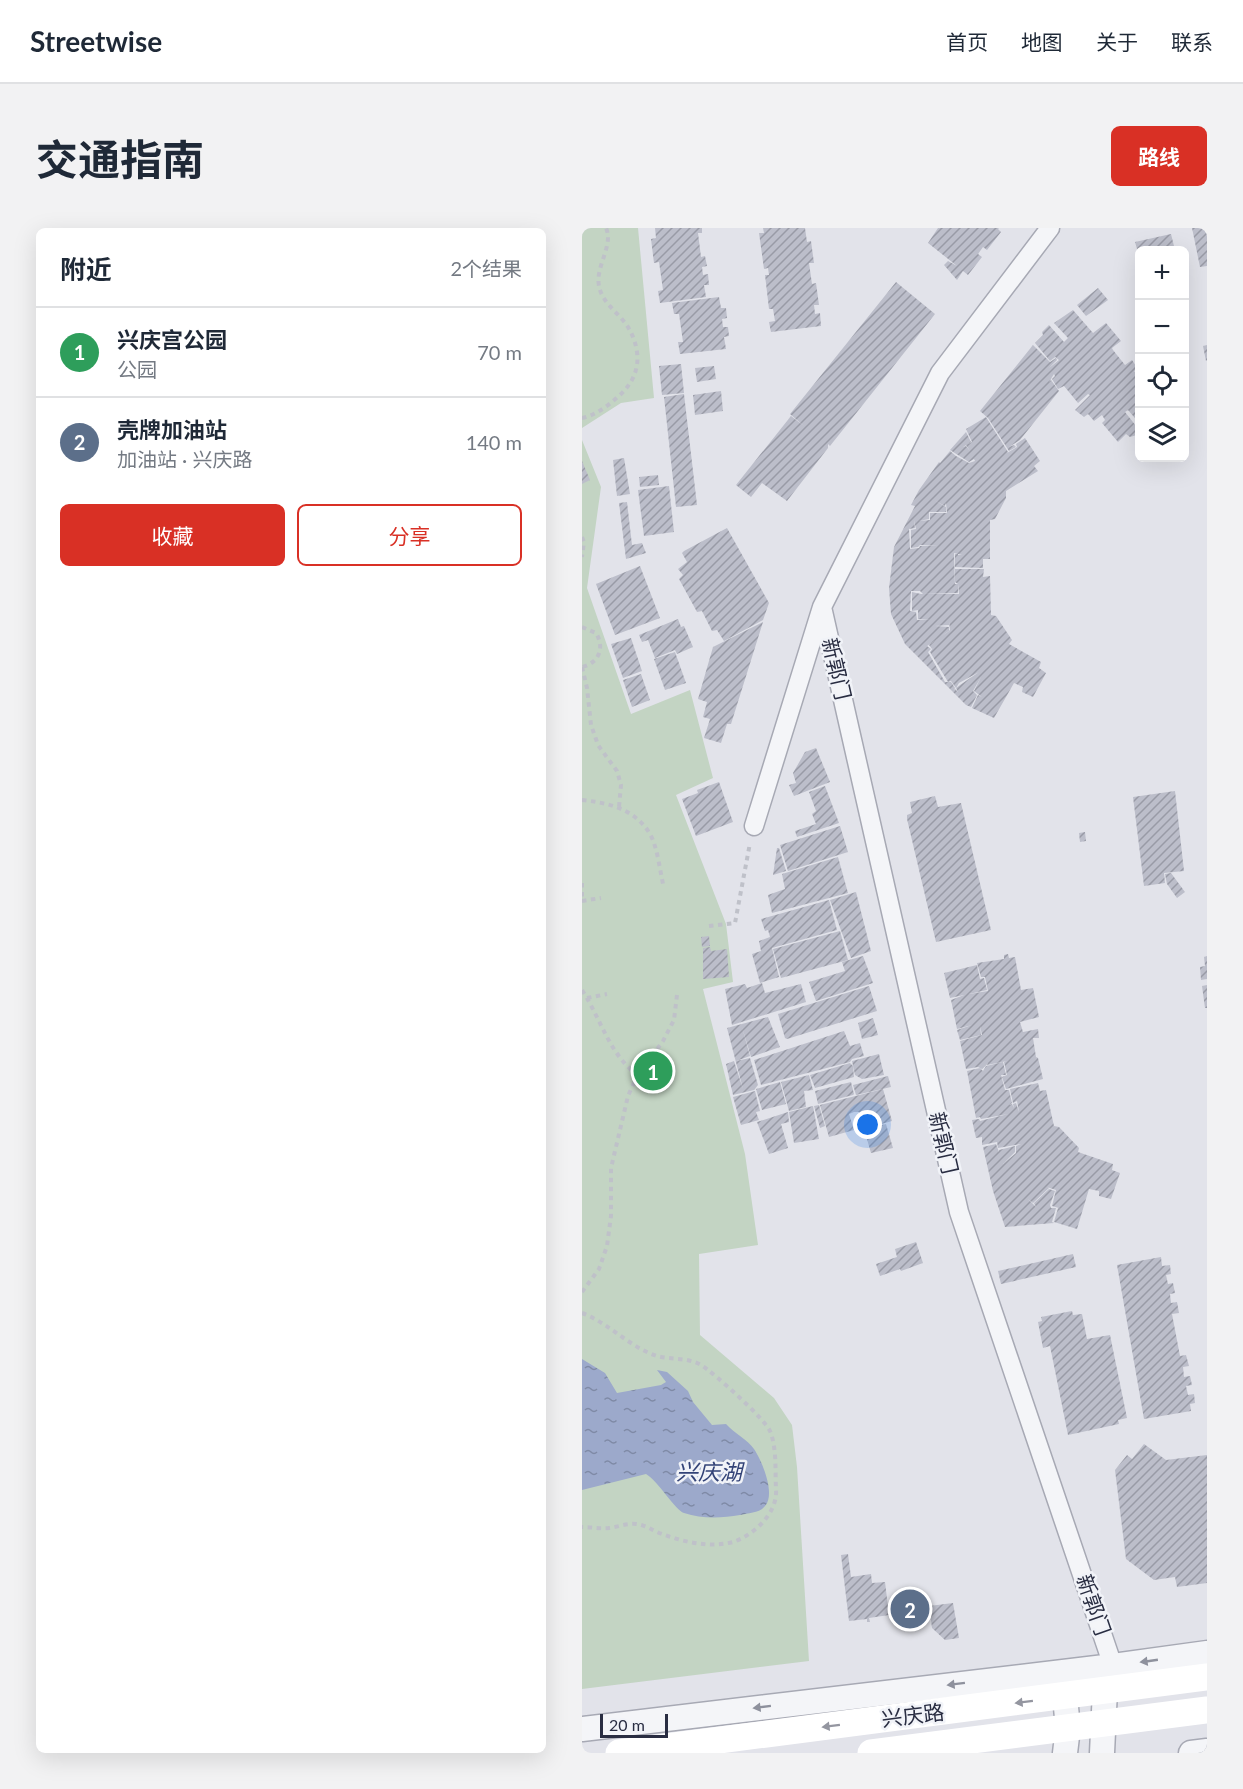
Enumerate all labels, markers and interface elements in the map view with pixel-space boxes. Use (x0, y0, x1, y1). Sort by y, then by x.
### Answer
text: Streetwise (30, 24, 162, 58)
text: 首页 (946, 29, 988, 54)
text: 地图 (1021, 29, 1063, 54)
text: 关于 (1096, 29, 1138, 54)
text: 联系 (1171, 29, 1213, 54)
button: 路线 (1111, 126, 1207, 186)
text: 交通指南 (36, 134, 204, 184)
map controls (1135, 246, 1189, 462)
button: + (1135, 246, 1189, 300)
text: 附近 (60, 253, 112, 285)
text: 2个结果 (450, 256, 522, 280)
button: − (1135, 300, 1189, 354)
text: 兴庆宫公园 (117, 326, 227, 353)
text: 1 (74, 340, 85, 364)
text: 70 m (477, 340, 522, 364)
button: locate (1135, 354, 1189, 408)
text: 公园 (117, 357, 157, 381)
button: layers (1135, 408, 1189, 462)
text: 壳牌加油站 (117, 416, 227, 443)
text: 2 (74, 430, 85, 454)
text: 140 m (466, 430, 522, 454)
text: 加油站 · 兴庆路 (117, 447, 252, 471)
button: 收藏 (60, 504, 285, 566)
button: 分享 (297, 504, 522, 566)
street label: 新郭门 (818, 635, 857, 702)
pin: 1 (634, 1048, 672, 1094)
street label: 新郭门 (925, 1109, 964, 1176)
your location (853, 1110, 882, 1139)
water label: 兴庆湖 (676, 1458, 745, 1485)
street label: 新郭门 (1072, 1571, 1116, 1638)
pin: 2 (890, 1586, 930, 1632)
one-way arrow (1139, 1656, 1158, 1665)
one-way arrow (946, 1680, 965, 1689)
one-way arrow (1015, 1697, 1034, 1706)
street label: 兴庆路 (880, 1698, 946, 1731)
one-way arrow (752, 1703, 771, 1712)
scale bar (600, 1711, 668, 1738)
text: 20 m (609, 1715, 645, 1734)
one-way arrow (821, 1722, 840, 1731)

